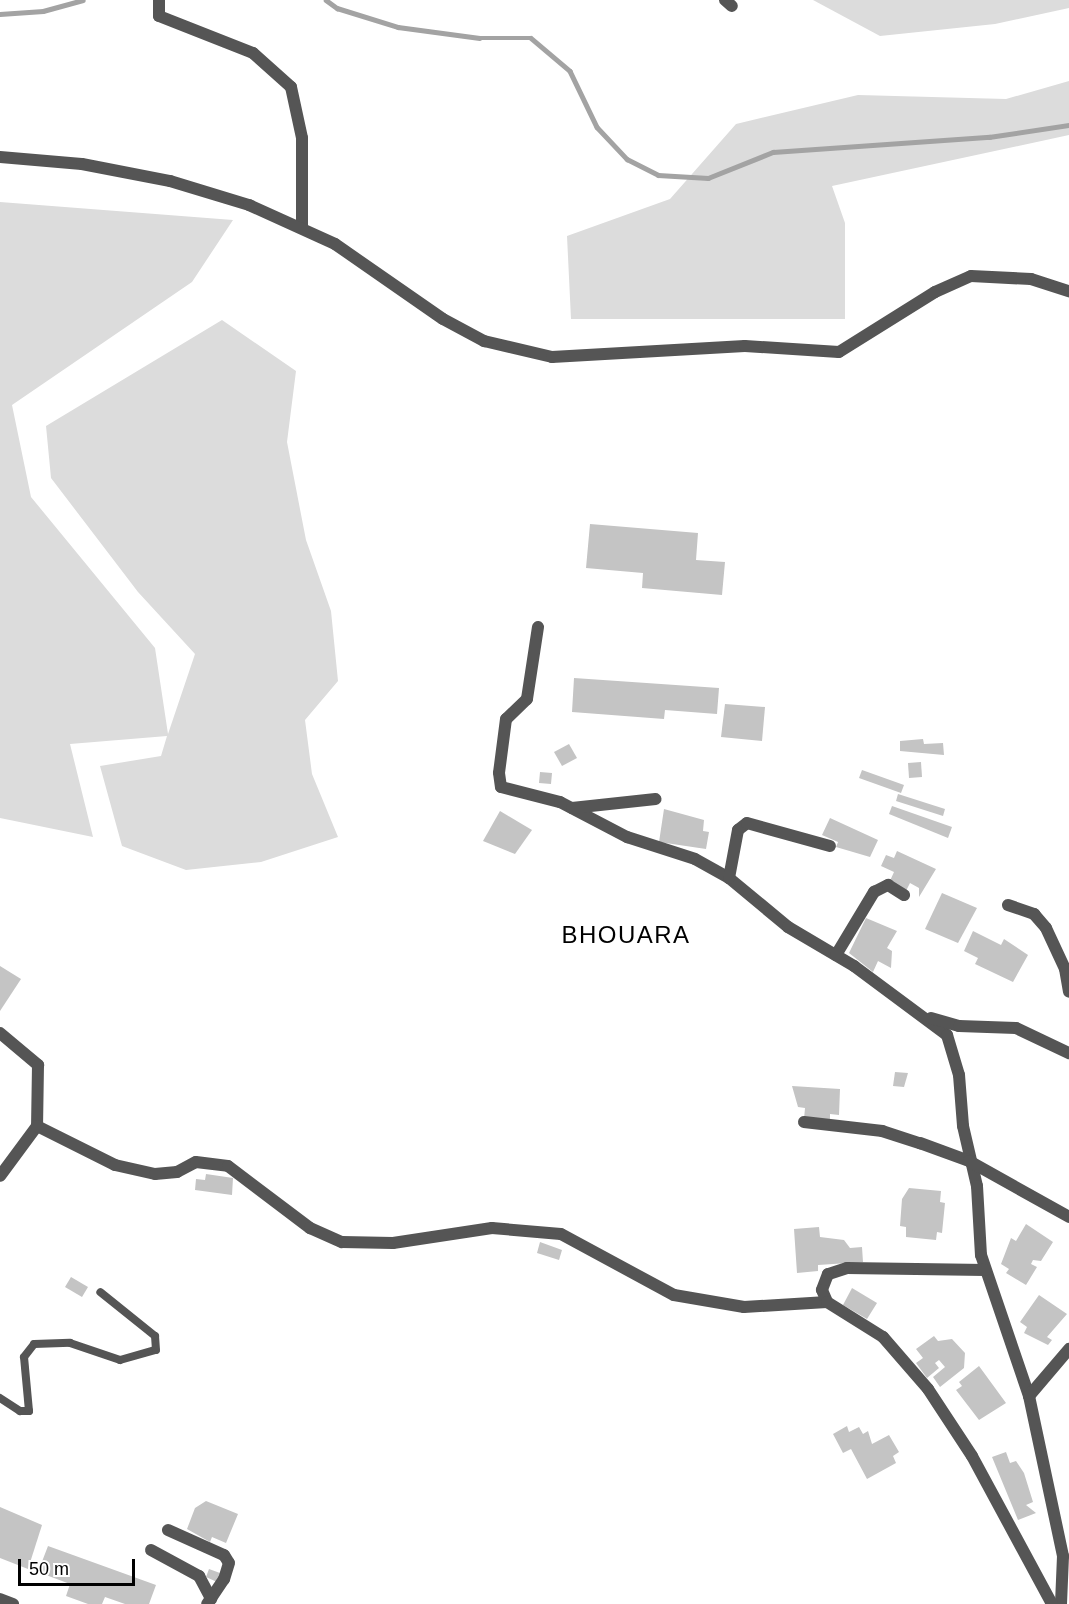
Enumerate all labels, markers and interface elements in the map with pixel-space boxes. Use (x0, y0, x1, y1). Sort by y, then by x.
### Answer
district label: BHOUARA (561, 921, 691, 949)
scale bar (21, 1547, 138, 1585)
text: 50 m (29, 1559, 69, 1579)

